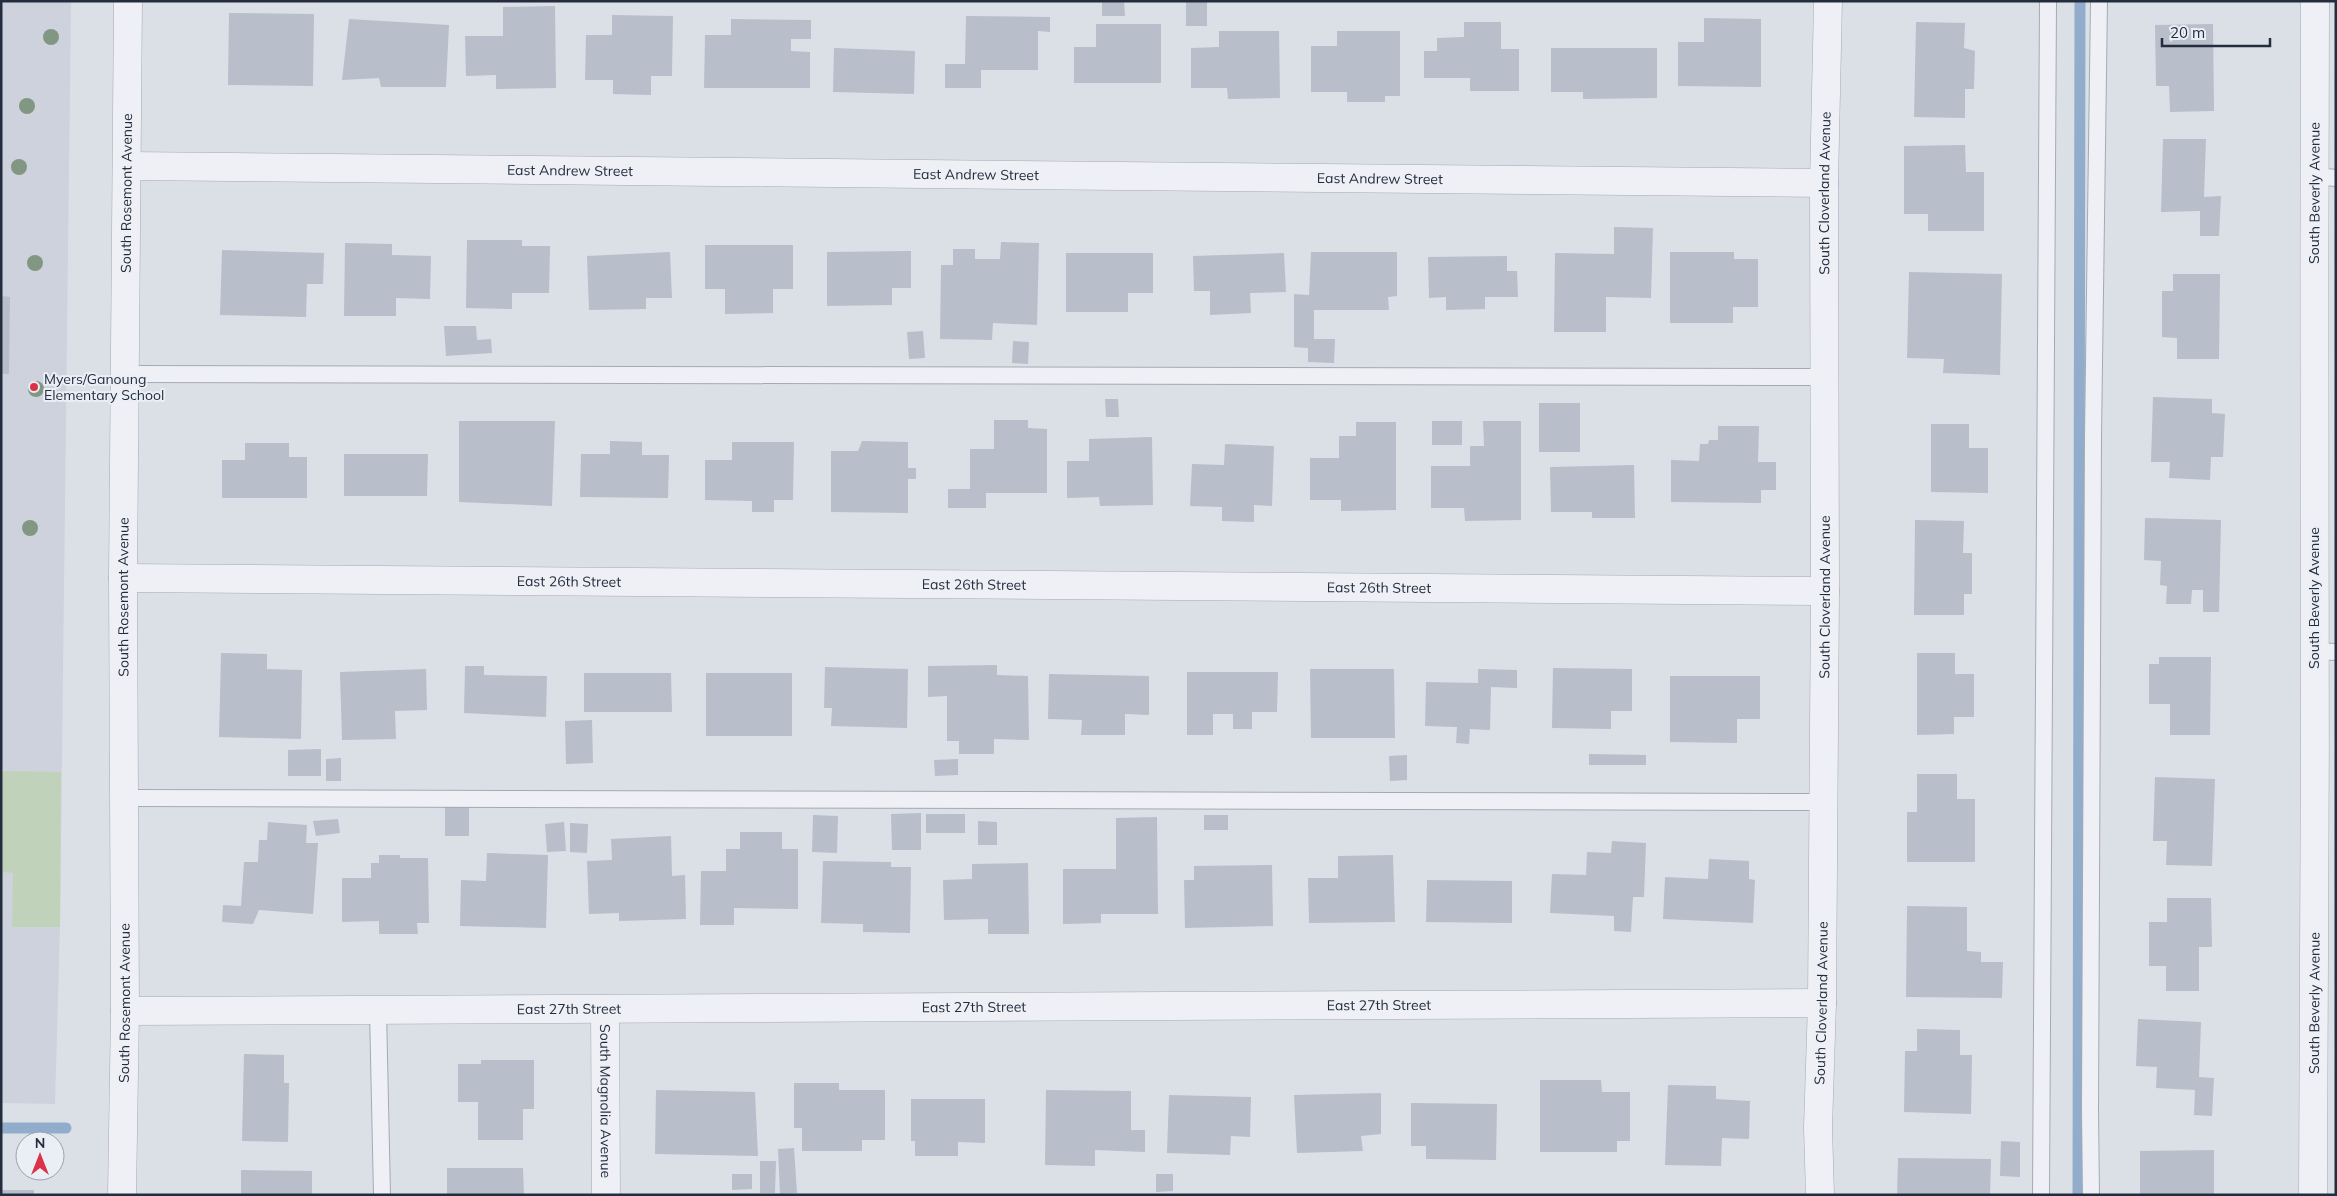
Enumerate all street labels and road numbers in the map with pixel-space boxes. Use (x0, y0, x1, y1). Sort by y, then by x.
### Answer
street label: South Cloverland Avenue (1815, 111, 1835, 275)
street label: South Rosemont Avenue (117, 113, 136, 273)
street label: South Beverly Avenue (2305, 122, 2324, 264)
street label: East Andrew Street (507, 161, 633, 180)
street label: East Andrew Street (913, 165, 1039, 184)
street label: East Andrew Street (1317, 169, 1443, 188)
street label: South Cloverland Avenue (1815, 515, 1834, 679)
street label: South Rosemont Avenue (114, 517, 133, 677)
street label: South Beverly Avenue (2305, 527, 2323, 669)
street label: East 26th Street (517, 572, 621, 591)
street label: East 26th Street (922, 575, 1026, 594)
street label: East 26th Street (1327, 578, 1431, 597)
street label: South Cloverland Avenue (1810, 921, 1832, 1085)
street label: South Rosemont Avenue (115, 923, 134, 1083)
street label: South Beverly Avenue (2305, 932, 2324, 1074)
street label: East 27th Street (1327, 996, 1431, 1014)
street label: East 27th Street (922, 998, 1026, 1016)
street label: East 27th Street (517, 1000, 621, 1018)
street label: South Magnolia Avenue (596, 1024, 615, 1178)

